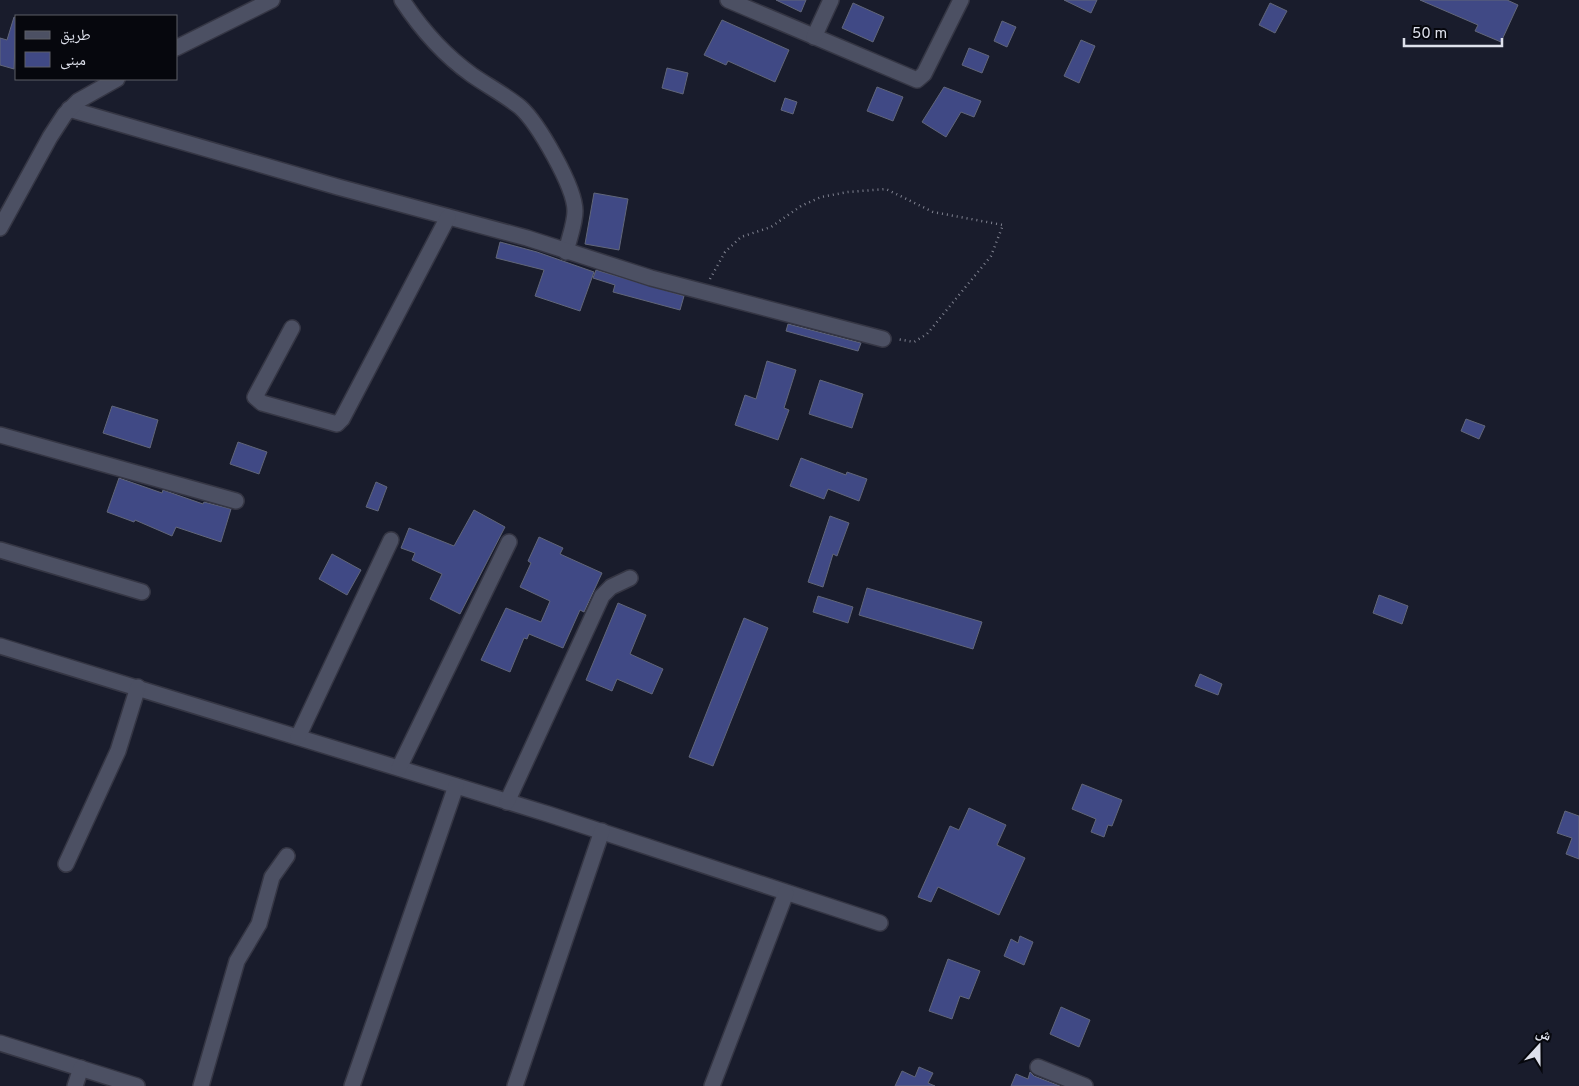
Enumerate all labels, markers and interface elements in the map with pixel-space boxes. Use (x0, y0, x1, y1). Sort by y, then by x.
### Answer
legend (15, 15, 178, 80)
scale bar (1404, 15, 1502, 47)
text: 50 m (1412, 25, 1447, 44)
text: طريق (60, 27, 91, 46)
text: مبنى (60, 52, 86, 71)
north arrow (1514, 1021, 1564, 1071)
text: ش (1533, 1025, 1553, 1046)

